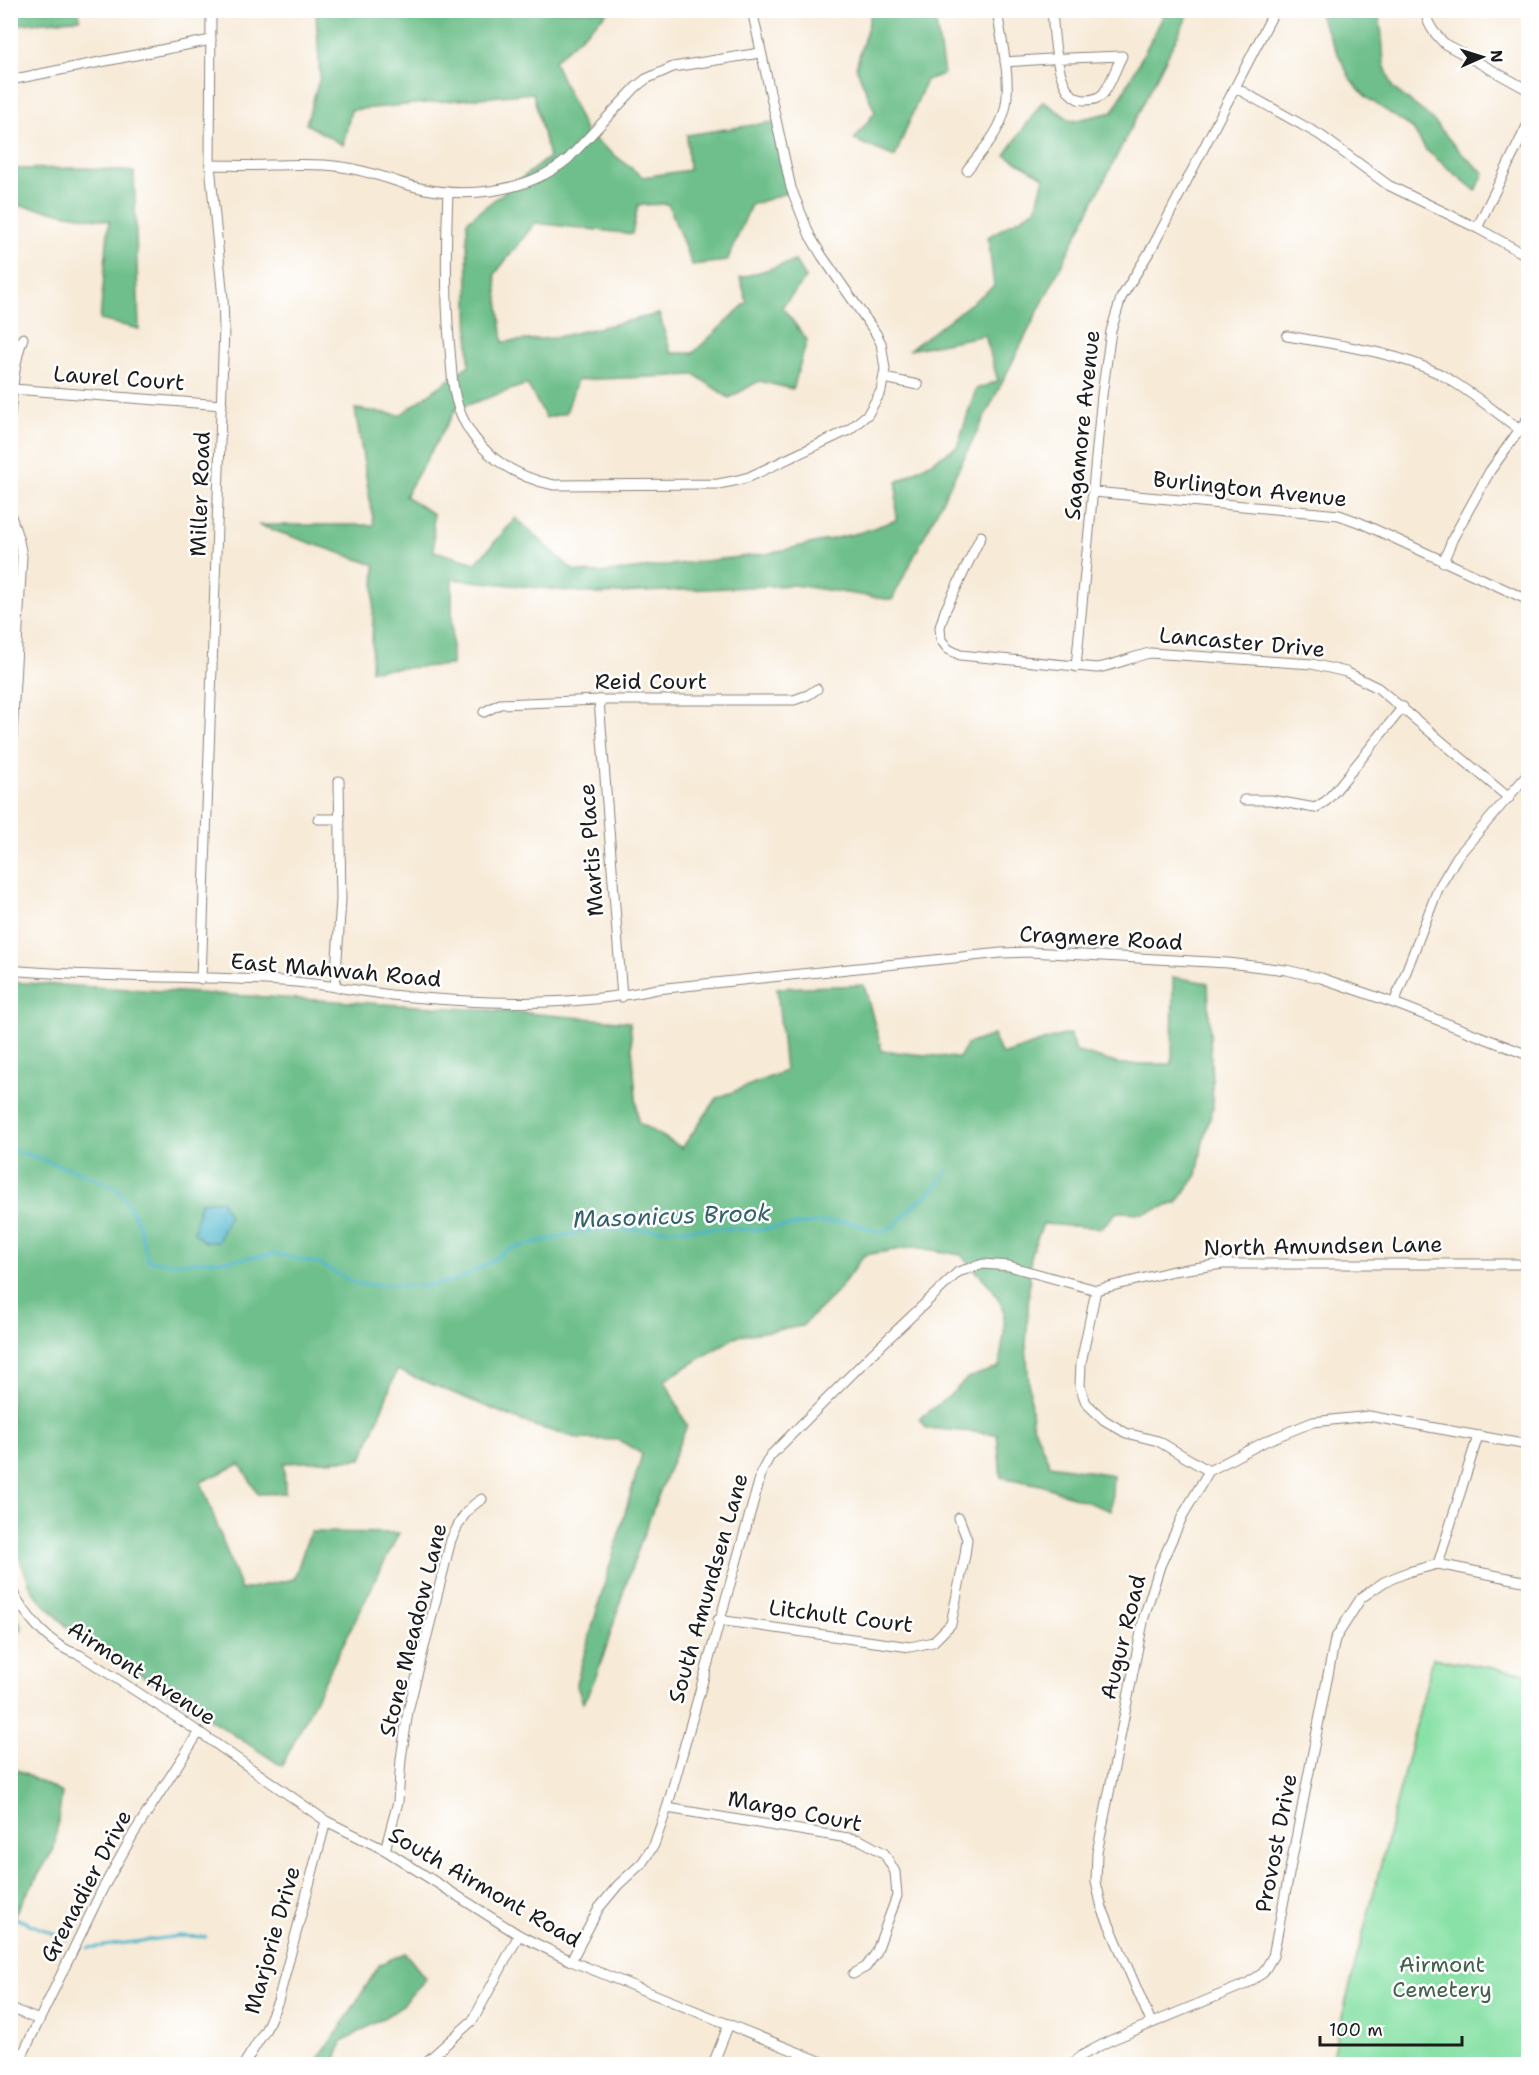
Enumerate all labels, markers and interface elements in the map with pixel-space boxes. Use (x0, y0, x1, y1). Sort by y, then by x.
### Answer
north arrow (1452, 27, 1512, 87)
text: N (1486, 49, 1507, 63)
street label: Sagamore Avenue (1058, 328, 1106, 522)
street label: Laurel Court (52, 359, 186, 397)
street label: Miller Road (183, 431, 217, 557)
street label: Burlington Avenue (1152, 464, 1348, 514)
street label: Lancaster Drive (1158, 620, 1326, 664)
street label: Reid Court (595, 667, 707, 696)
street label: Martis Place (572, 782, 610, 918)
street label: Cragmere Road (1019, 919, 1184, 957)
street label: East Mahwah Road (229, 946, 443, 994)
water label: Masonicus Brook (572, 1197, 772, 1235)
street label: North Amundsen Lane (1203, 1229, 1443, 1263)
street label: South Amundsen Lane (661, 1470, 755, 1706)
street label: Stone Meadow Lane (372, 1520, 454, 1740)
street label: Augur Road (1093, 1572, 1153, 1702)
street label: Litchult Court (767, 1593, 915, 1639)
street label: Airmont Avenue (62, 1614, 222, 1732)
street label: Provost Drive (1248, 1771, 1304, 1915)
street label: Margo Court (725, 1784, 865, 1838)
street label: Grenadier Drive (34, 1805, 138, 1967)
street label: South Airmont Road (384, 1820, 586, 1954)
street label: Marjorie Drive (237, 1863, 307, 2017)
park label: Airmont Cemetery (1392, 1950, 1492, 2004)
scale bar (1320, 2009, 1462, 2047)
text: 100 m (1329, 2018, 1383, 2042)

